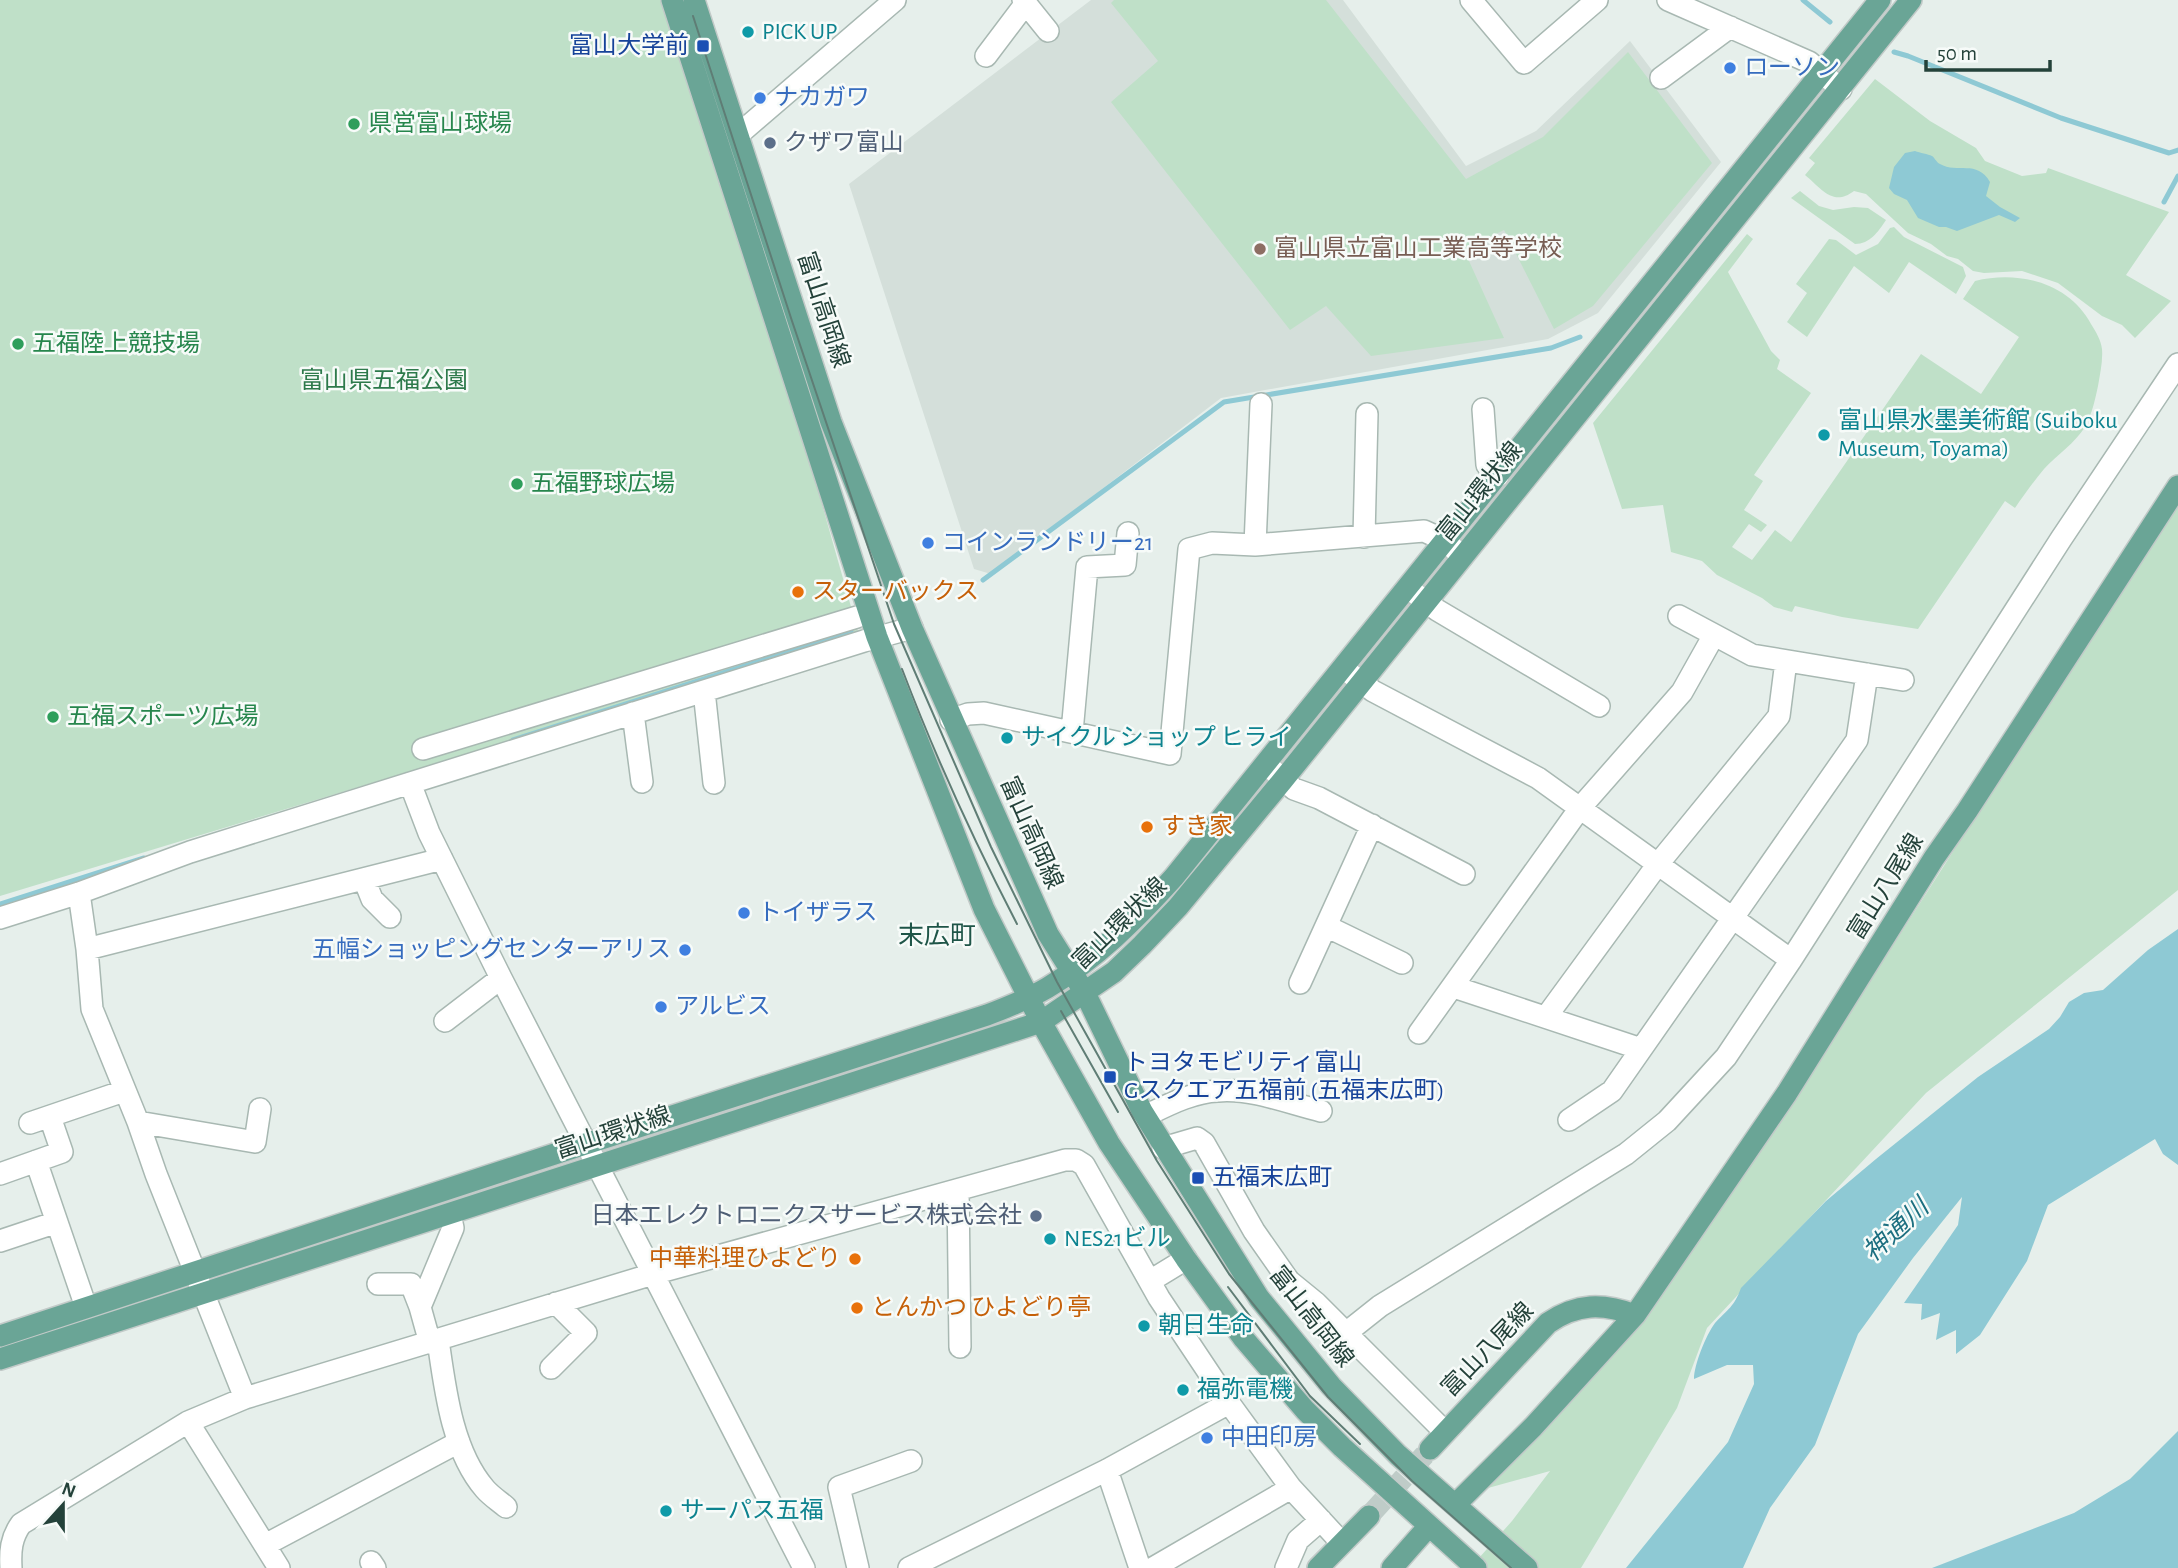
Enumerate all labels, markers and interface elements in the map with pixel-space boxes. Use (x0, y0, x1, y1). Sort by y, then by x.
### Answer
place label: PICK UP (762, 20, 838, 44)
marker: PICK UP (740, 24, 756, 40)
scale bar (1926, 28, 2050, 72)
place label: 富山大学前 (569, 32, 689, 58)
marker: 富山大学前 (695, 38, 711, 54)
text: 50 m (1937, 43, 1977, 64)
place label: ローソン (1744, 56, 1840, 80)
marker: ローソン (1722, 60, 1738, 76)
place label: ナカガワ (774, 85, 870, 110)
marker: ナカガワ (752, 90, 768, 106)
place label: 県営富山球場 (368, 110, 512, 136)
marker: 県営富山球場 (346, 116, 362, 132)
place label: クザワ富山 (784, 129, 904, 155)
marker: クザワ富山 (762, 135, 778, 151)
place label: 富山県立富山工業高等学校 (1274, 235, 1562, 261)
marker: 富山県立富山工業高等学校 (1252, 241, 1268, 257)
street label: 富山高岡線 (793, 249, 855, 371)
place label: 五福陸上競技場 (32, 330, 200, 356)
marker: 五福陸上競技場 (10, 336, 26, 352)
park label: 富山県五福公園 (300, 367, 468, 393)
place label: 富山県水墨美術館 (Suiboku Museum, Toyama) (1838, 407, 2118, 461)
marker: 富山県水墨美術館 (Suiboku Museum, Toyama) (1816, 427, 1832, 443)
street label: 富山環状線 (1431, 437, 1527, 546)
place label: 五福野球広場 (531, 470, 675, 496)
marker: 五福野球広場 (509, 476, 525, 492)
place label: コインランドリー21 (942, 531, 1153, 555)
marker: コインランドリー21 (920, 535, 936, 551)
place label: スターバックス (812, 579, 979, 604)
marker: スターバックス (790, 584, 806, 600)
place label: 五福スポーツ広場 (67, 703, 259, 729)
marker: 五福スポーツ広場 (45, 709, 61, 725)
place label: サイクル ショップ ヒライ (1021, 725, 1292, 750)
marker: サイクル ショップ ヒライ (999, 730, 1015, 746)
street label: 富山高岡線 (996, 772, 1068, 893)
place label: すき家 (1161, 813, 1233, 839)
marker: すき家 (1139, 819, 1155, 835)
street label: 富山八尾線 (1842, 829, 1928, 944)
street label: 富山環状線 (1067, 872, 1171, 974)
place label: トイザラス (758, 901, 878, 925)
marker: トイザラス (736, 905, 752, 921)
district label: 末広町 (898, 922, 976, 949)
place label: 五幅ショッピングセンターアリス (312, 936, 671, 962)
marker: 五幅ショッピングセンターアリス (677, 942, 693, 958)
place label: アルビス (675, 994, 771, 1019)
marker: アルビス (653, 999, 669, 1015)
place label: トヨタモビリティ富山 Gスクエア五福前 (五福末広町) (1124, 1049, 1445, 1103)
marker: トヨタモビリティ富山 Gスクエア五福前 (五福末広町) (1102, 1069, 1118, 1085)
street label: 富山環状線 (552, 1101, 674, 1163)
place label: 五福末広町 (1212, 1164, 1332, 1190)
marker: 五福末広町 (1190, 1170, 1206, 1186)
water label: 神通川 (1858, 1191, 1936, 1266)
place label: 日本エレクトロニクスサービス株式会社 (591, 1202, 1022, 1228)
marker: 日本エレクトロニクスサービス株式会社 (1028, 1208, 1044, 1224)
place label: NES21ビル (1064, 1226, 1170, 1251)
marker: NES21ビル (1042, 1231, 1058, 1247)
place label: 中華料理ひよどり (649, 1245, 841, 1271)
marker: 中華料理ひよどり (847, 1251, 863, 1267)
street label: 富山高岡線 (1265, 1261, 1359, 1372)
place label: とんかつ ひよどり亭 (871, 1294, 1091, 1320)
street label: 富山八尾線 (1436, 1297, 1538, 1401)
marker: とんかつ ひよどり亭 (849, 1300, 865, 1316)
place label: 朝日生命 (1158, 1312, 1254, 1338)
marker: 朝日生命 (1136, 1318, 1152, 1334)
place label: 福弥電機 (1197, 1376, 1293, 1402)
marker: 福弥電機 (1175, 1382, 1191, 1398)
place label: 中田印房 (1221, 1424, 1317, 1450)
marker: 中田印房 (1199, 1430, 1215, 1446)
north arrow (28, 1470, 98, 1540)
text: N (59, 1479, 78, 1502)
place label: サーパス五福 (680, 1497, 824, 1523)
marker: サーパス五福 (658, 1503, 674, 1519)

